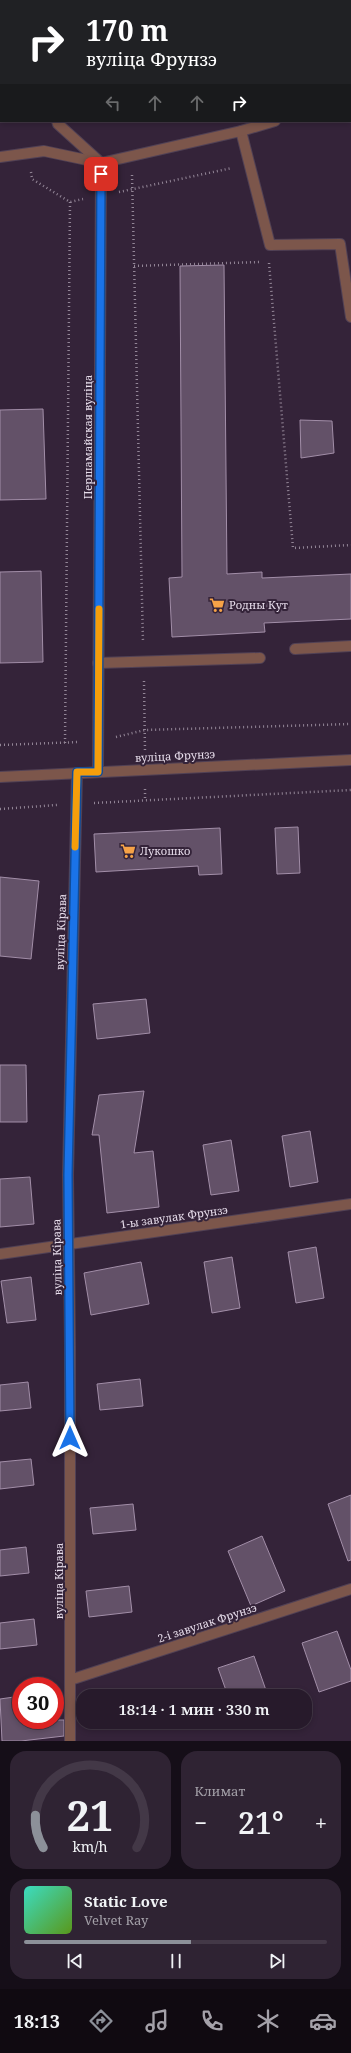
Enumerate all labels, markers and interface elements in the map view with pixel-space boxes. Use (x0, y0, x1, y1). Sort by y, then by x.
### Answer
text: 170 m (86, 11, 168, 49)
icon: right (20, 16, 72, 68)
text: вуліца Фрунзэ (86, 47, 217, 71)
icon: left (102, 92, 124, 114)
icon: ahead (144, 92, 166, 114)
icon: ahead (186, 92, 208, 114)
icon: right (228, 92, 250, 114)
pin (84, 157, 118, 191)
icon: arrive (90, 163, 112, 185)
street label: Першамайская вуліца (80, 375, 95, 499)
supermarket icon: Родны Кут (208, 596, 226, 614)
place label: Родны Кут (229, 597, 288, 612)
street label: вуліца Фрунзэ (135, 746, 215, 765)
supermarket icon: Лукошко (119, 842, 137, 860)
place label: Лукошко (140, 843, 190, 858)
street label: вуліца Кірава (52, 894, 69, 970)
street label: 1-ы завулак Фрунзэ (119, 1202, 229, 1231)
street label: вуліца Кірава (48, 1219, 65, 1295)
position arrow (49, 1417, 91, 1459)
street label: вуліца Кірава (51, 1543, 66, 1619)
street label: 2-і завулак Фрунзэ (155, 1599, 258, 1646)
speed limit sign: 30 (12, 1677, 64, 1729)
text: 18:14 · 1 мин · 330 m (118, 1699, 270, 1719)
text: Климат (195, 1782, 245, 1800)
text: 21 (67, 1787, 114, 1843)
text: 21° (238, 1802, 284, 1843)
text: − (195, 1807, 207, 1837)
text: + (315, 1807, 327, 1837)
text: km/h (73, 1837, 108, 1856)
text: Static Love (84, 1891, 168, 1911)
text: Velvet Ray (84, 1911, 148, 1929)
icon: previous (64, 1950, 86, 1972)
icon: pause (165, 1950, 187, 1972)
icon: next (266, 1950, 288, 1972)
icon: directions (87, 2007, 115, 2035)
icon: music (143, 2007, 171, 2035)
icon: phone (198, 2007, 226, 2035)
icon: climate (254, 2007, 282, 2035)
icon: car (309, 2007, 337, 2035)
text: 18:13 (14, 2009, 60, 2033)

